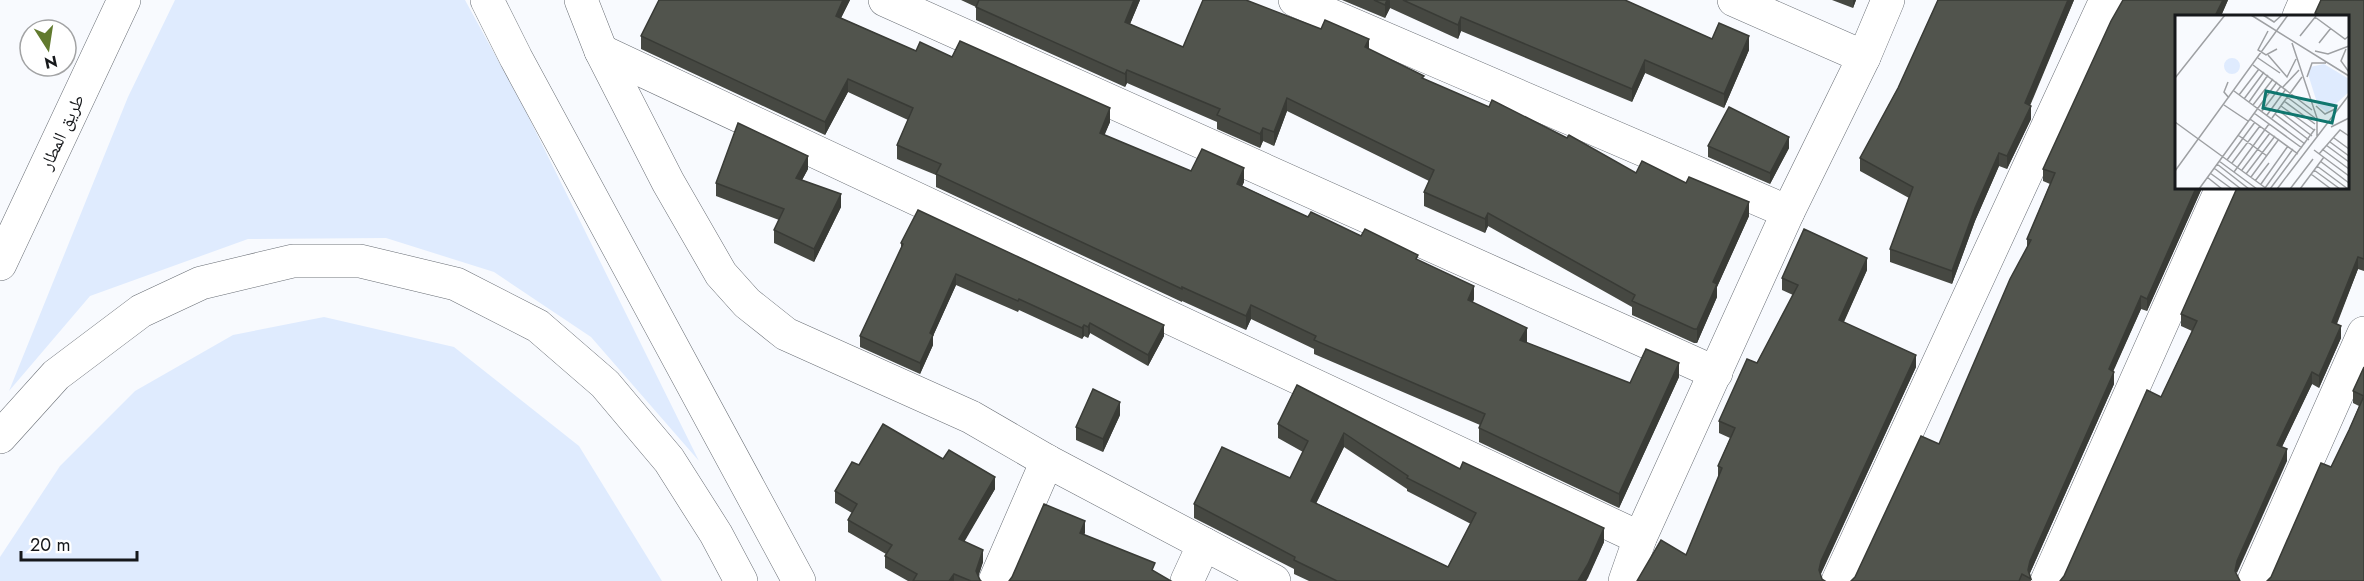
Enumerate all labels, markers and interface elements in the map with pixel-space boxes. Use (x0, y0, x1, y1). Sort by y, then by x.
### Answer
inset map (2175, 15, 2349, 189)
north arrow (18, 18, 78, 78)
text: N (42, 50, 60, 75)
street label: طريق المطار (33, 90, 91, 175)
scale bar (21, 524, 136, 562)
text: 20 m (30, 532, 70, 558)

